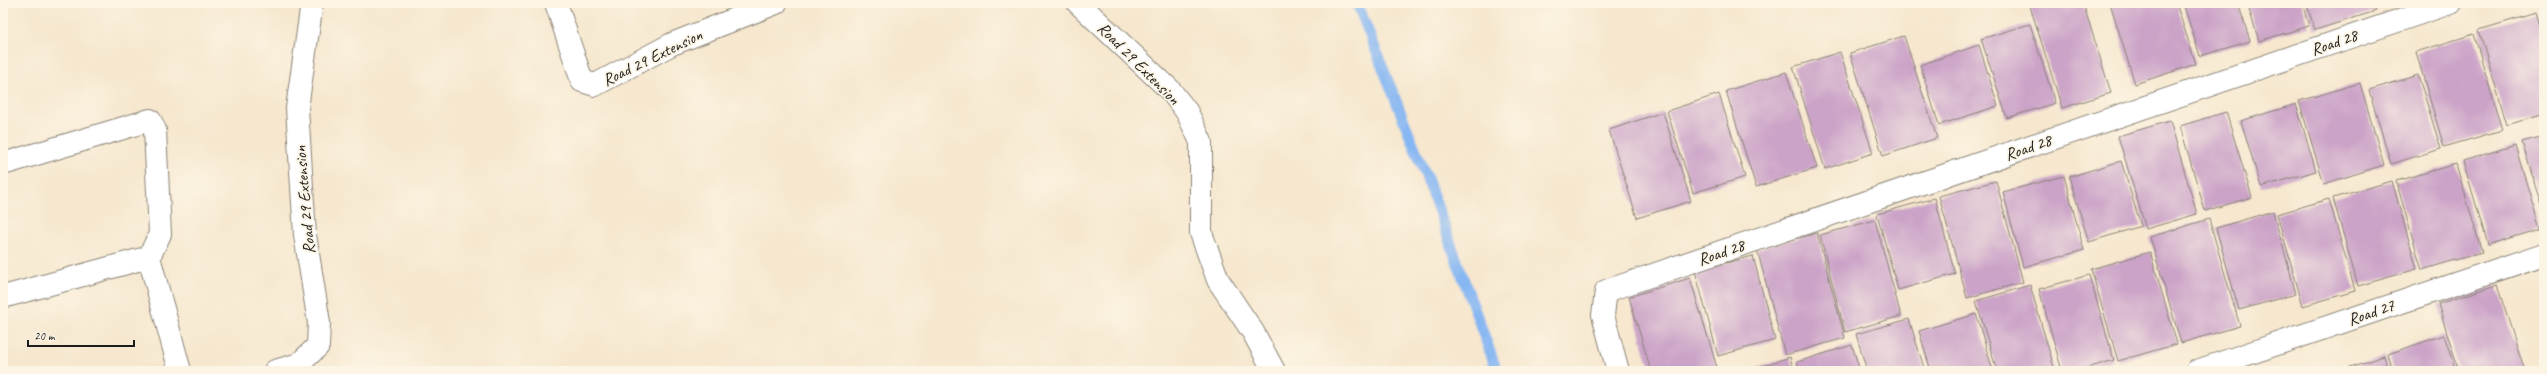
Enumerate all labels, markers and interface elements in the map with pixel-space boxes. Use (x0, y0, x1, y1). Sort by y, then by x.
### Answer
street label: Road 29 Extension (1093, 18, 1185, 109)
street label: Road 29 Extension (599, 24, 706, 91)
street label: Road 28 (2308, 24, 2362, 60)
street label: Road 28 (2002, 129, 2056, 165)
street label: Road 29 Extension (289, 145, 320, 255)
street label: Road 28 (1695, 234, 1749, 270)
street label: Road 27 (2345, 294, 2398, 330)
scale bar (28, 322, 134, 348)
text: 20 m (34, 328, 56, 344)

